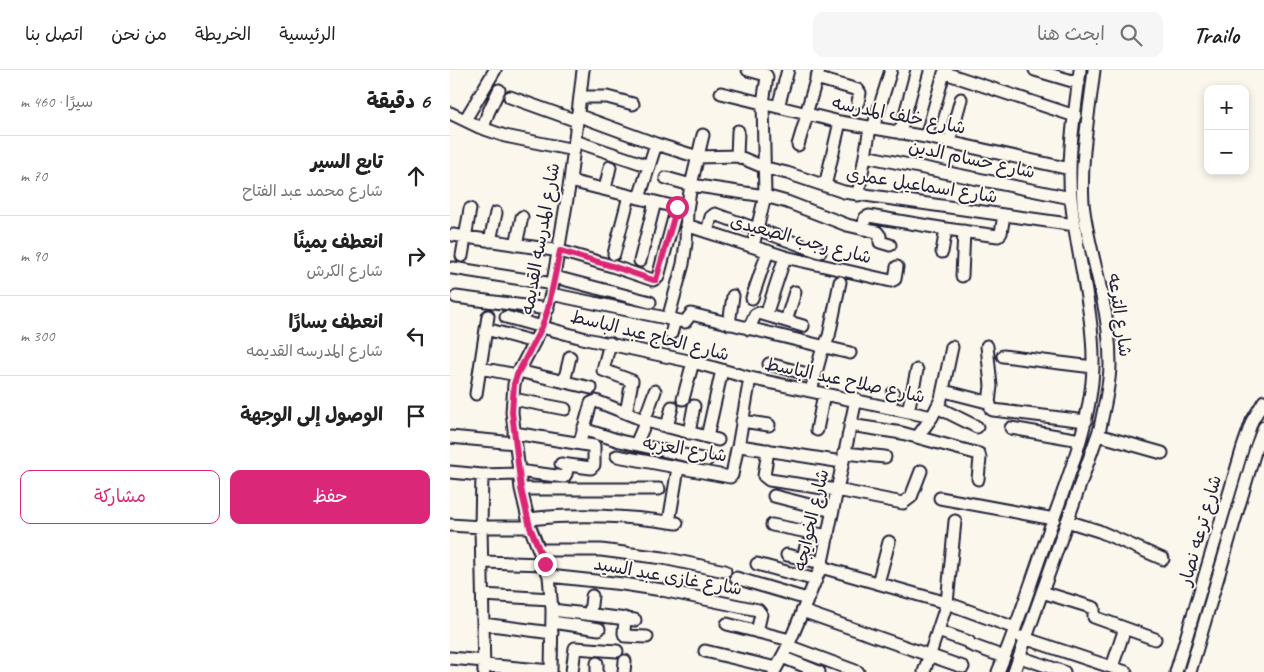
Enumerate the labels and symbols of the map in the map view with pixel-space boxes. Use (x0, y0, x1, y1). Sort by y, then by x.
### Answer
street label: شارع خلف المدرسه (830, 91, 968, 140)
street label: شارع حسام الدين (906, 135, 1037, 186)
street label: شارع المدرسه القديمه (516, 161, 565, 317)
street label: شارع اسماعيل عمرى (845, 162, 999, 209)
route start (666, 196, 689, 219)
street label: شارع رجب الصعيدى (728, 210, 874, 269)
street label: شارع الترعه (1102, 272, 1137, 358)
street label: شارع الحاج عبد الباسط (568, 305, 732, 366)
street label: شارع صلاح عبد الباسط (763, 352, 927, 409)
street label: شارع العزبه (641, 431, 729, 468)
street label: شارع الخوايجه (789, 467, 834, 573)
street label: شارع ترعه نصار (1173, 472, 1227, 590)
street label: شارع غازى عبد السيد (592, 552, 744, 601)
route end (534, 553, 557, 576)

